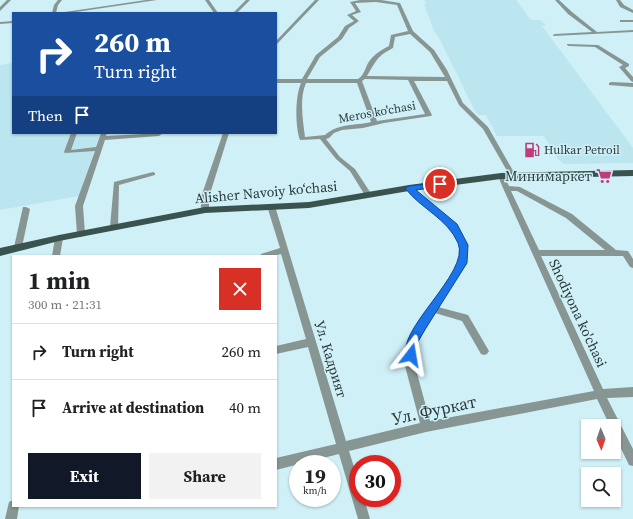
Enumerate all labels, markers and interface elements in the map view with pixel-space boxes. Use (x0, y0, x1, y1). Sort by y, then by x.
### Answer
text: 260 m (94, 23, 171, 61)
icon: right (28, 28, 80, 80)
text: Turn right (94, 59, 176, 84)
street label: Meros ko'chasi (337, 97, 417, 127)
icon: arrive (71, 104, 93, 126)
text: Then (28, 105, 63, 126)
fuel station icon: Hulkar Petroil (523, 141, 541, 159)
place label: Hulkar Petroil (544, 142, 620, 158)
place label: Минимаркет (505, 166, 593, 186)
pin (423, 167, 457, 201)
supermarket icon: Минимаркет (595, 167, 613, 185)
icon: arrive (429, 173, 451, 195)
street label: Alisher Navoiy koʻchasi (194, 176, 338, 208)
street label: Shodiyona ko'chasi (544, 256, 612, 370)
text: 1 min (28, 264, 90, 297)
button: close (219, 268, 261, 310)
text: 300 m · 21:31 (28, 296, 102, 313)
street label: Ул. Кадрият (310, 318, 352, 400)
position arrow (390, 334, 432, 376)
icon: right (28, 341, 50, 363)
text: Turn right (62, 341, 134, 362)
text: 260 m (221, 341, 261, 362)
street label: Ул. Фуркат (390, 389, 479, 431)
icon: arrive (28, 397, 50, 419)
text: Arrive at destination (62, 397, 204, 418)
text: 40 m (229, 397, 261, 418)
north arrow (581, 419, 621, 459)
map controls (581, 419, 621, 507)
button: Exit (28, 453, 141, 499)
button: Share (149, 453, 261, 499)
speed limit sign: 30 (349, 455, 401, 507)
text: 19 (304, 462, 326, 490)
button: search (581, 467, 621, 507)
text: km/h (303, 484, 327, 497)

